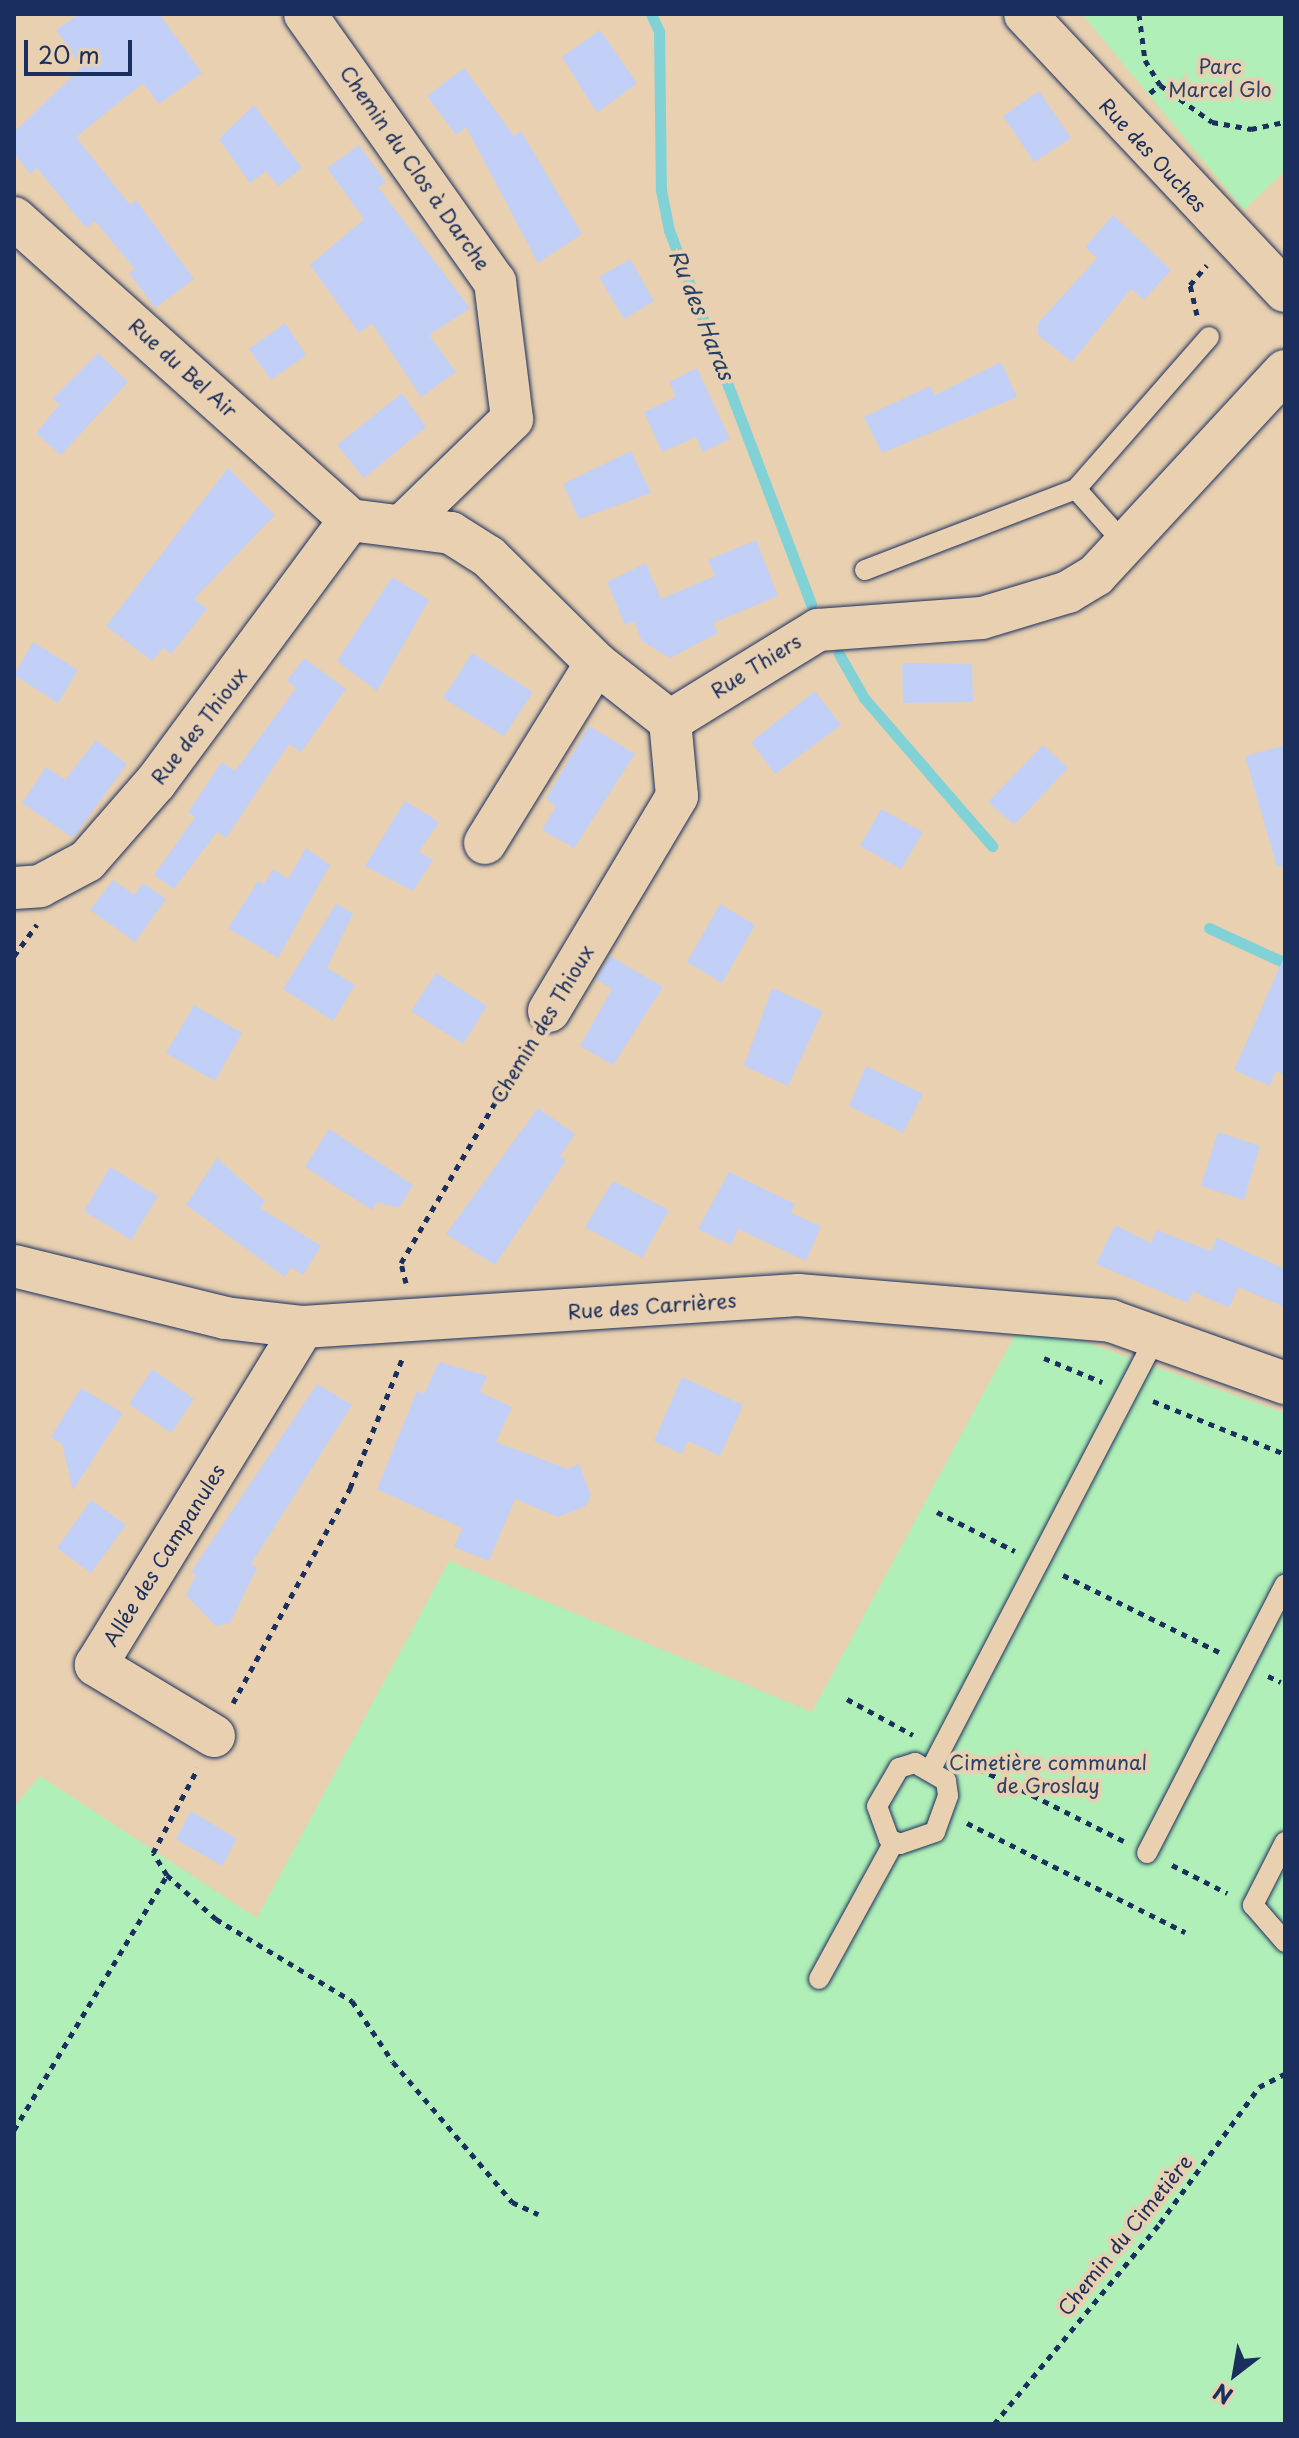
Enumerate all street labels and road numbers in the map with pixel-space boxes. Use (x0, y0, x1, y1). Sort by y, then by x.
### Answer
street label: Chemin du Clos à Darche (335, 61, 495, 275)
street label: Rue des Ouches (1093, 92, 1213, 218)
street label: Rue du Bel Air (123, 313, 243, 423)
street label: Rue Thiers (706, 628, 806, 704)
street label: Rue des Thioux (145, 661, 253, 791)
street label: Chemin des Thioux (485, 941, 599, 1107)
street label: Rue des Carrières (566, 1288, 738, 1324)
street label: Allée des Campanules (98, 1459, 230, 1651)
street label: Chemin du Cimetière (1052, 2149, 1198, 2321)

